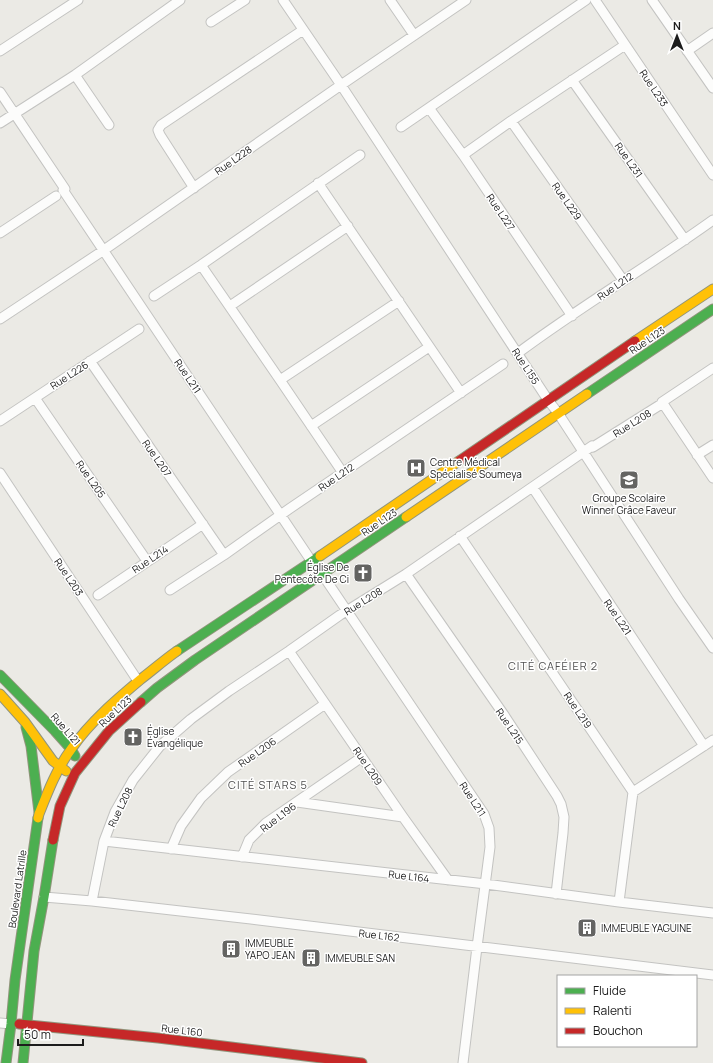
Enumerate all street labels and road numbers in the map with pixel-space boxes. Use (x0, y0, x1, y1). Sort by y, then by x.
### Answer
street label: Rue L233 (636, 67, 672, 109)
street label: Rue L231 (612, 139, 646, 181)
street label: Rue L228 (212, 142, 255, 178)
street label: Rue L229 (549, 179, 585, 223)
street label: Rue L227 (484, 191, 518, 233)
street label: Rue L212 (594, 269, 636, 303)
street label: Rue L123 (626, 323, 668, 357)
street label: Rue L155 (509, 345, 543, 387)
street label: Rue L211 (171, 356, 205, 396)
street label: Rue L226 (47, 357, 91, 393)
street label: Rue L208 (610, 406, 654, 440)
street label: Rue L207 (139, 437, 175, 479)
street label: Rue L205 (73, 457, 109, 501)
street label: Rue L212 (315, 460, 357, 494)
street label: Rue L123 (358, 505, 400, 539)
street label: Rue L214 (129, 542, 171, 576)
street label: Rue L203 (51, 555, 87, 599)
street label: Rue L208 (341, 584, 385, 618)
street label: Rue L221 (601, 596, 635, 638)
street label: Rue L219 (561, 689, 595, 731)
street label: Rue L123 (95, 692, 135, 730)
street label: Rue L215 (493, 705, 527, 747)
street label: Rue L121 (48, 710, 84, 748)
street label: Rue L206 (235, 734, 279, 770)
street label: Rue L209 (350, 744, 386, 788)
street label: Rue L211 (457, 779, 489, 819)
street label: Rue L208 (104, 785, 136, 829)
street label: Rue L196 (257, 799, 299, 835)
street label: Boulevard Latrille (5, 849, 29, 929)
street label: Rue L164 (388, 867, 430, 885)
street label: Rue L162 (358, 926, 400, 944)
street label: Rue L160 (161, 1021, 203, 1039)

